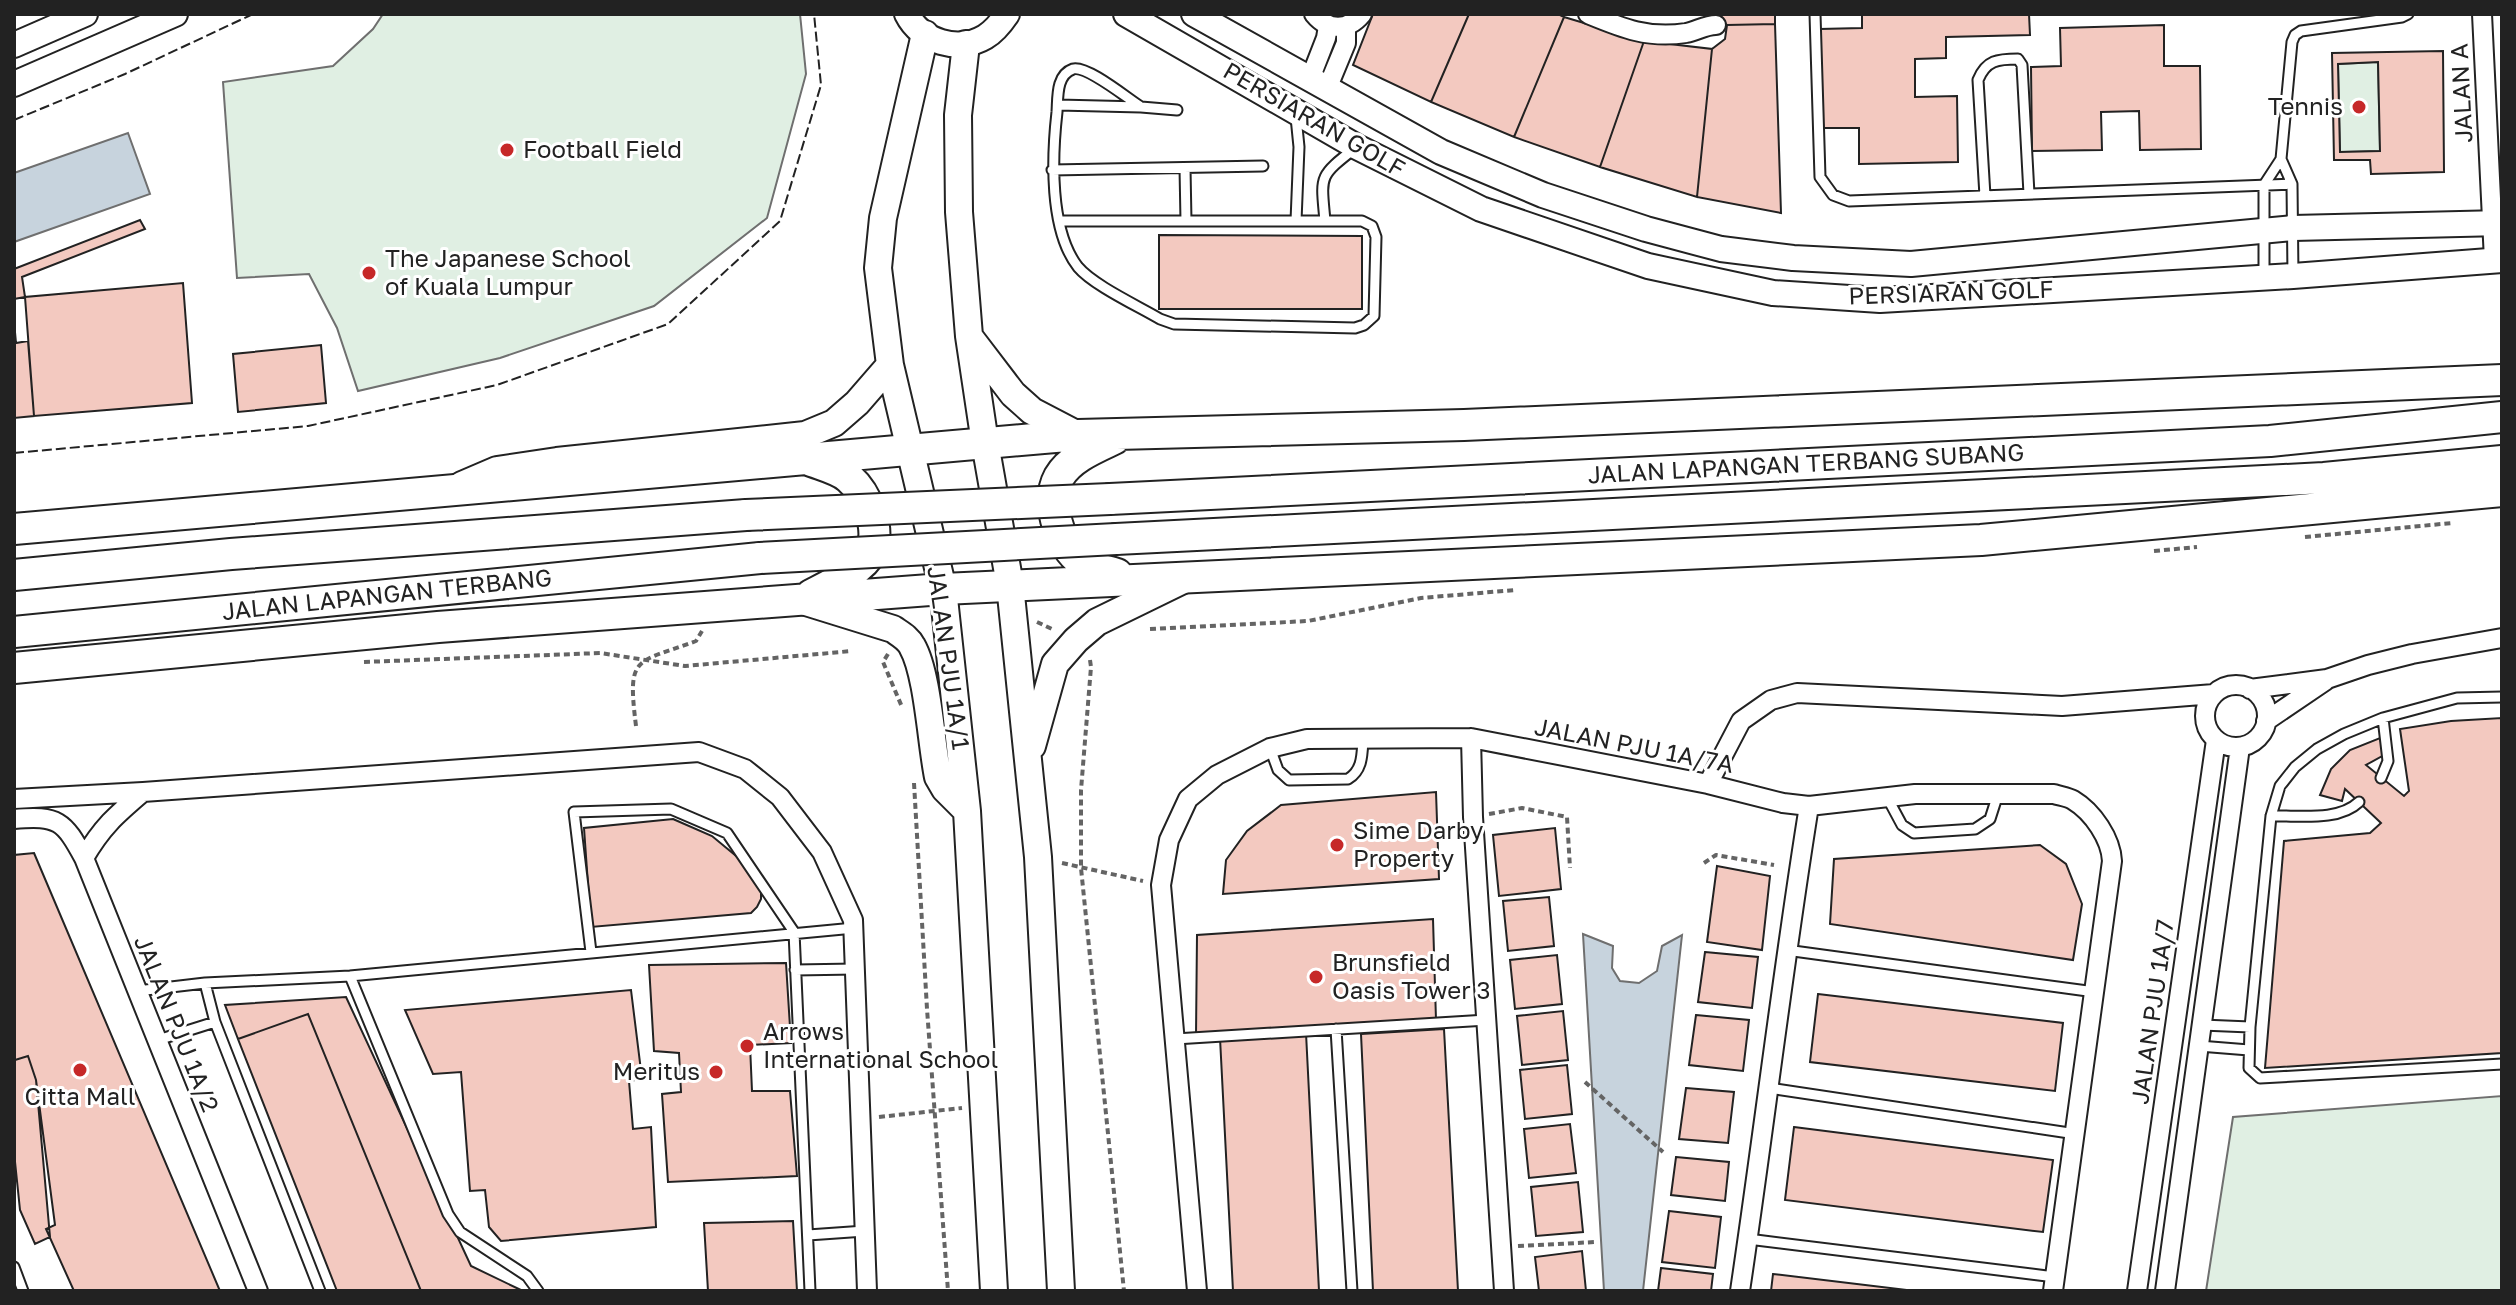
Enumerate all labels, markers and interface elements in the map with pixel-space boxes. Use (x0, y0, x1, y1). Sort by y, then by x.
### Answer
street label: JALAN A (2443, 43, 2478, 144)
street label: PERSIARAN GOLF (1219, 55, 1411, 182)
place label: Tennis (2268, 91, 2343, 120)
marker: Tennis (2350, 98, 2368, 116)
place label: Football Field (523, 134, 682, 163)
marker: Football Field (498, 141, 516, 159)
place label: The Japanese School of Kuala Lumpur (385, 243, 631, 300)
marker: The Japanese School of Kuala Lumpur (360, 264, 378, 282)
street label: PERSIARAN GOLF (1848, 273, 2054, 310)
street label: JALAN LAPANGAN TERBANG SUBANG (1587, 437, 2025, 488)
street label: JALAN LAPANGAN TERBANG (221, 562, 553, 625)
street label: JALAN PJU 1A/1 (922, 564, 977, 751)
street label: JALAN PJU 1A/7A (1532, 711, 1736, 778)
place label: Sime Darby Property (1353, 815, 1483, 872)
marker: Sime Darby Property (1328, 836, 1346, 854)
street label: JALAN PJU 1A/7 (2124, 918, 2179, 1106)
street label: JALAN PJU 1A/2 (129, 931, 226, 1116)
place label: Brunsfield Oasis Tower 3 (1332, 947, 1491, 1004)
marker: Brunsfield Oasis Tower 3 (1307, 968, 1325, 986)
place label: Arrows International School (763, 1016, 998, 1073)
marker: Arrows International School (738, 1037, 756, 1055)
place label: Meritus (613, 1056, 700, 1085)
marker: Citta Mall (71, 1061, 89, 1079)
marker: Meritus (707, 1063, 725, 1081)
place label: Citta Mall (25, 1081, 135, 1110)

